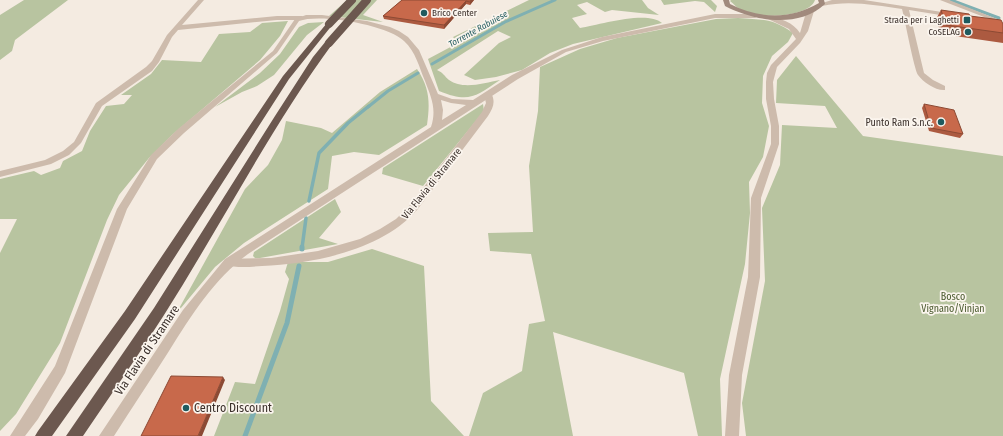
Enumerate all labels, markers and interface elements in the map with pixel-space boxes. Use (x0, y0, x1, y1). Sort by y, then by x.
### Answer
marker: Brico Center (419, 8, 429, 18)
place label: Brico Center (432, 8, 478, 18)
water label: Torrente Rabuiese (447, 8, 510, 49)
place label: Strada per i Laghetti (884, 15, 959, 25)
marker: Strada per i Laghetti (962, 15, 972, 25)
place label: CoSELAG (928, 27, 960, 37)
marker: CoSELAG (963, 27, 973, 37)
place label: Punto Ram S.n.c. (866, 117, 933, 129)
marker: Punto Ram S.n.c. (936, 117, 946, 127)
street label: Via Flavia di Stramare (399, 146, 464, 222)
park label: Bosco Vignano/Vinjan (921, 291, 985, 315)
street label: Via Flavia di Stramare (112, 302, 182, 398)
place label: Centro Discount (194, 401, 272, 415)
marker: Centro Discount (181, 403, 191, 413)

